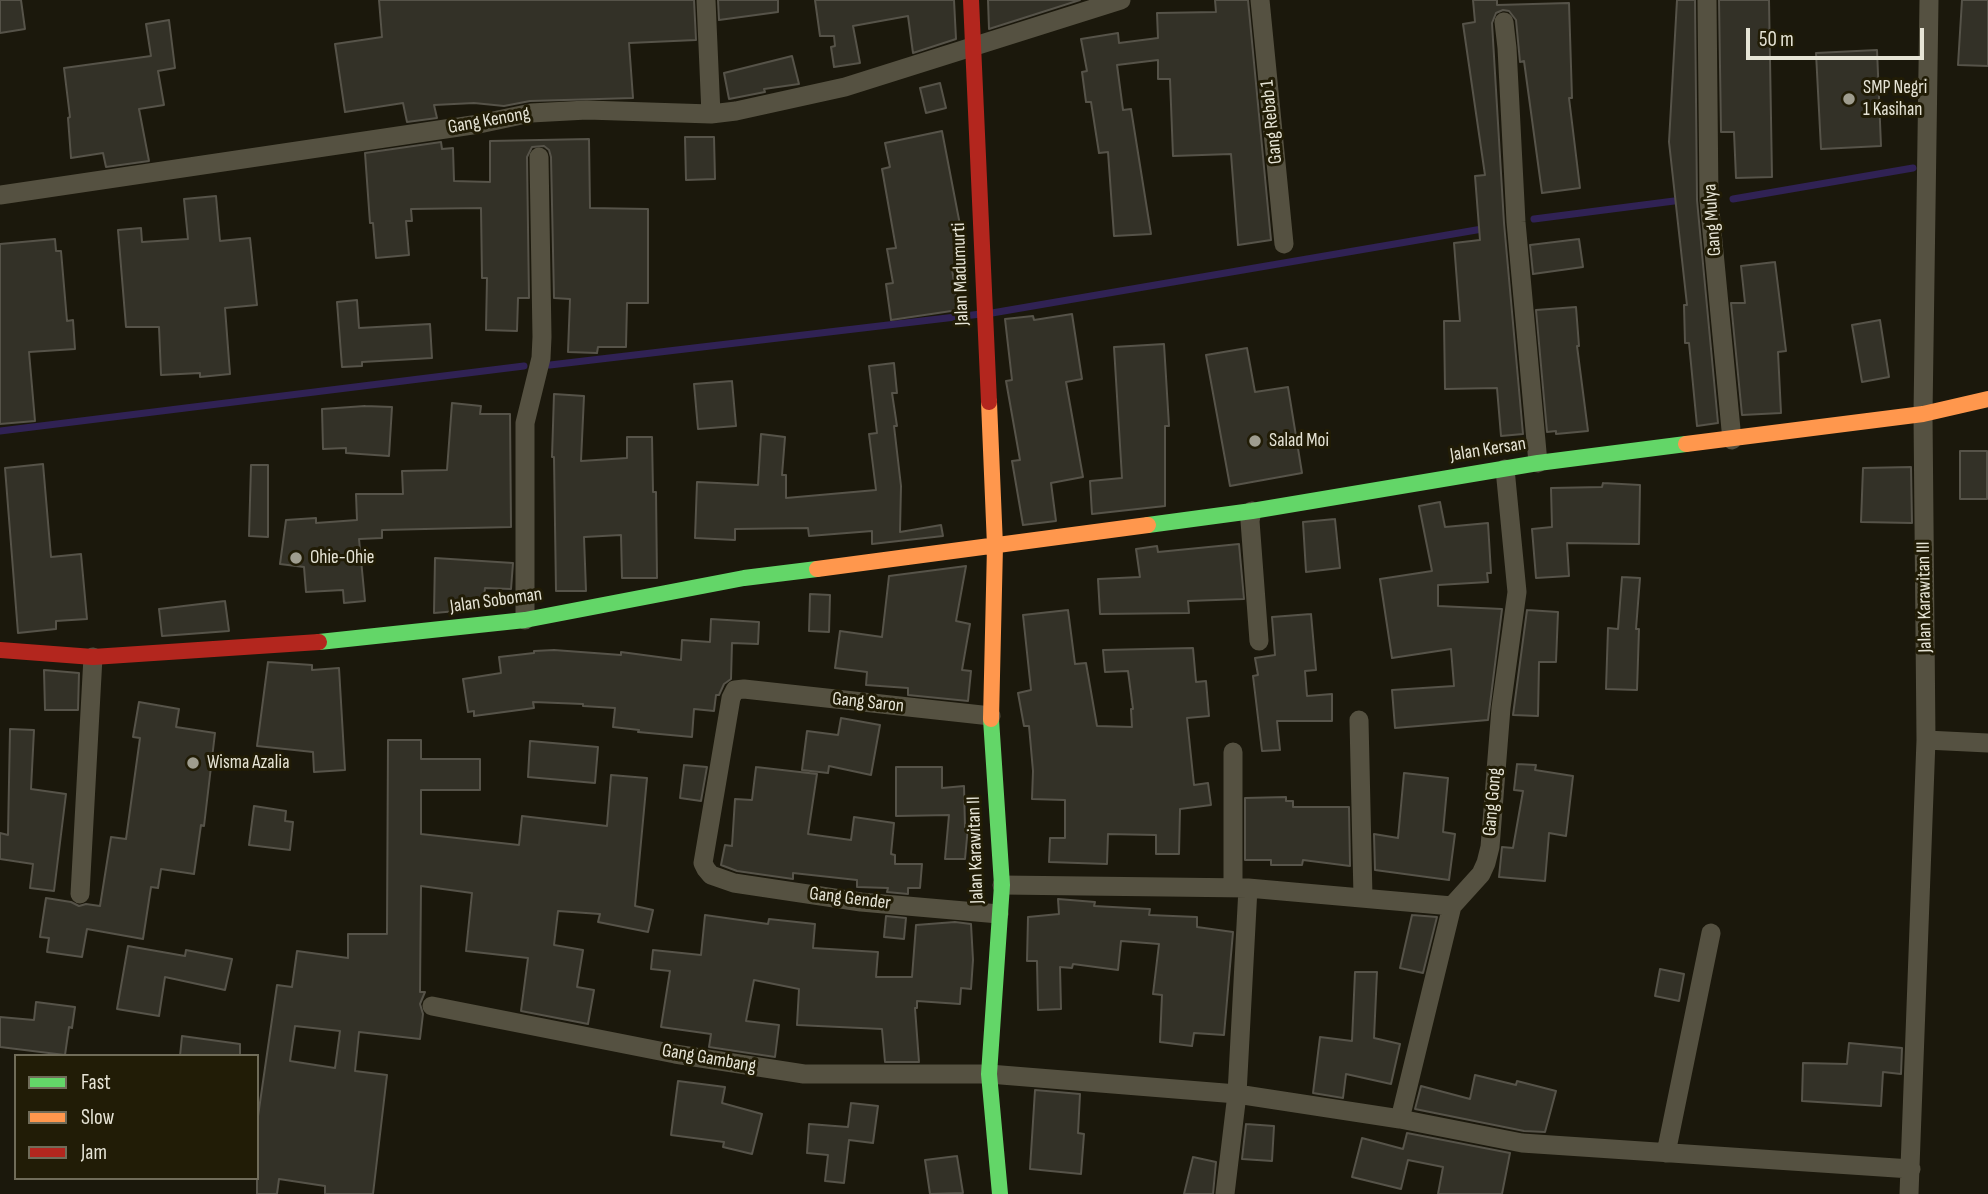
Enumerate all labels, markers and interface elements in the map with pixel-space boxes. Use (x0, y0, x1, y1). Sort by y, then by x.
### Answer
scale bar (1750, 14, 1928, 58)
text: 50 m (1759, 27, 1794, 52)
place label: SMP Negri 1 Kasihan (1863, 77, 1927, 121)
street label: Gang Rebab 1 (1256, 79, 1288, 165)
marker: SMP Negri 1 Kasihan (1841, 91, 1857, 107)
street label: Gang Kenong (446, 103, 532, 139)
street label: Gang Mulya (1699, 183, 1727, 257)
street label: Jalan Madumurti (948, 222, 974, 326)
place label: Salad Moi (1269, 430, 1329, 452)
marker: Salad Moi (1247, 433, 1263, 449)
street label: Jalan Kersan (1448, 433, 1528, 467)
street label: Jalan Karawitan III (1913, 541, 1937, 653)
place label: Ohie-Ohie (310, 547, 374, 569)
marker: Ohie-Ohie (288, 550, 304, 566)
street label: Jalan Soboman (449, 583, 543, 619)
street label: Gang Saron (831, 688, 905, 718)
place label: Wisma Azalia (207, 752, 289, 774)
marker: Wisma Azalia (185, 755, 201, 771)
street label: Gang Gong (1479, 767, 1507, 837)
street label: Jalan Karawitan II (963, 796, 989, 904)
street label: Gang Gender (808, 883, 892, 915)
street label: Gang Gambang (660, 1040, 758, 1078)
legend (14, 1054, 259, 1180)
text: Fast (81, 1070, 111, 1095)
text: Slow (81, 1105, 114, 1130)
text: Jam (81, 1140, 107, 1165)

